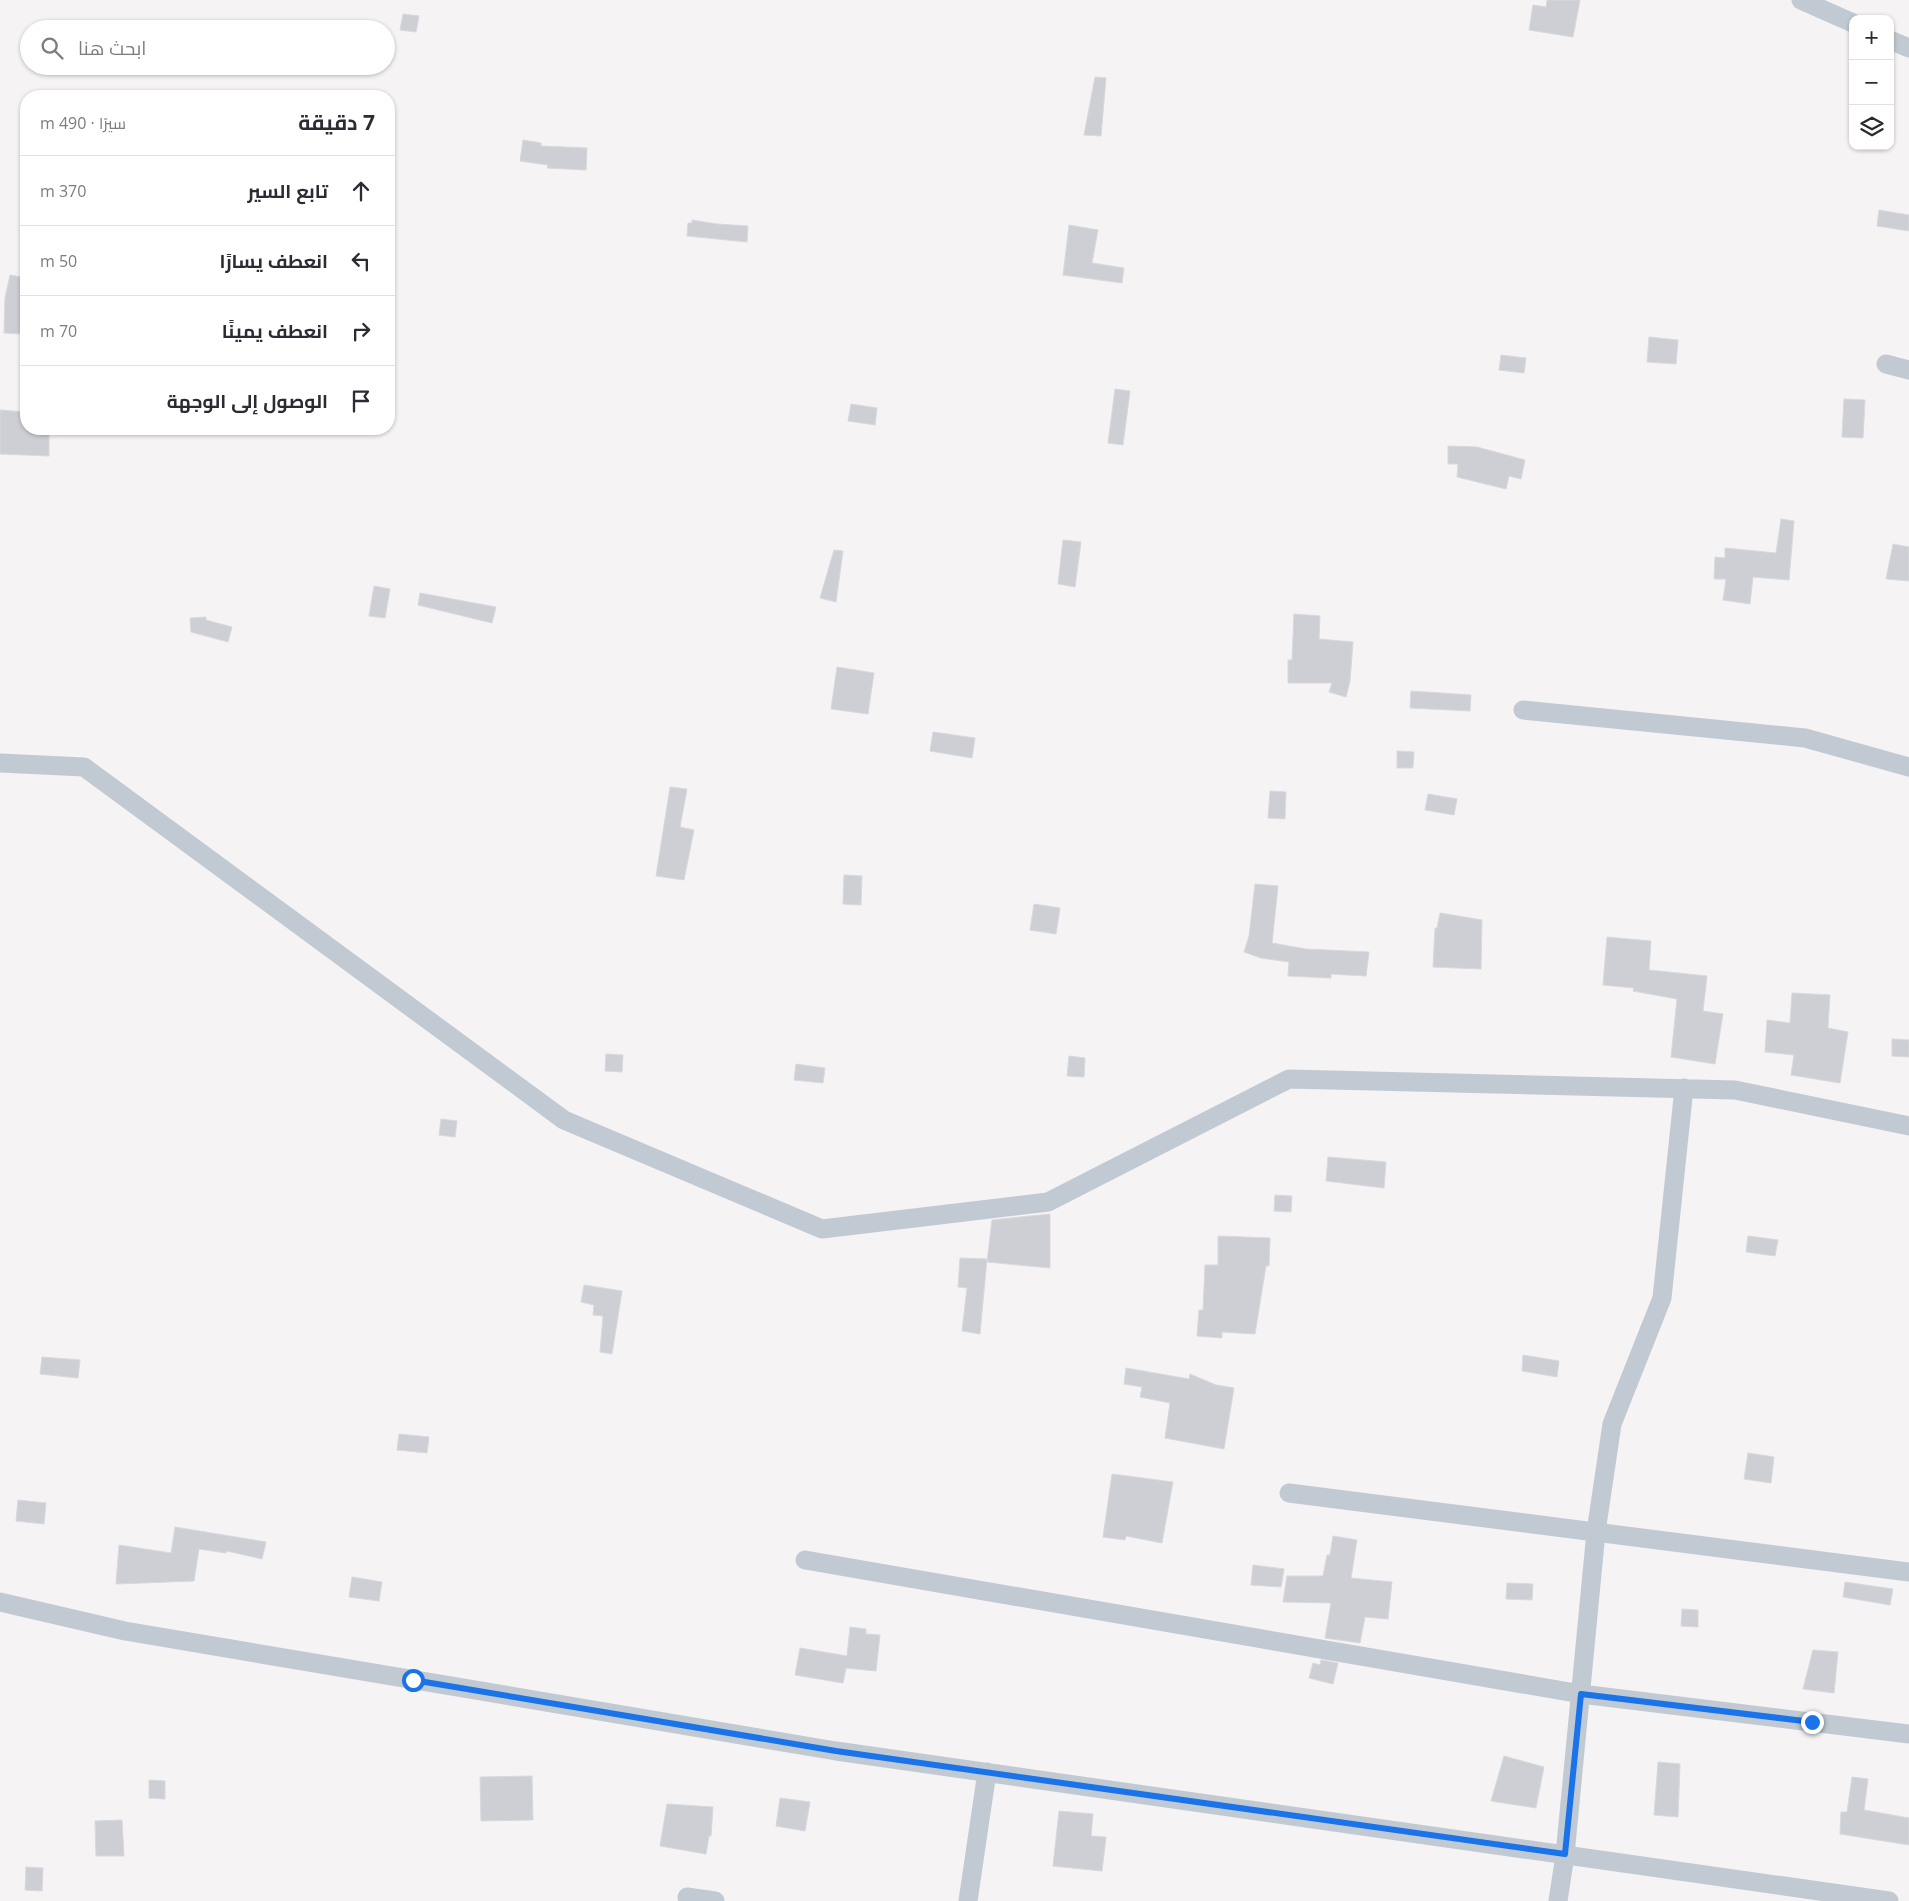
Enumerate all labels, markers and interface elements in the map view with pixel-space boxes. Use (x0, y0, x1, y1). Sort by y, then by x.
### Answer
map controls (1849, 15, 1894, 150)
button: + (1849, 15, 1894, 60)
search box (20, 20, 395, 75)
icon: search (38, 34, 66, 62)
text: ابحث هنا (78, 35, 146, 61)
button: − (1849, 60, 1894, 105)
button: layers (1849, 105, 1894, 150)
text: 7 دقيقة (298, 108, 375, 136)
text: سيرًا · 490 m (40, 112, 126, 134)
icon: ahead (347, 177, 375, 205)
text: تابع السير (248, 178, 328, 204)
text: 370 m (40, 180, 86, 202)
icon: left (347, 247, 375, 275)
text: انعطف يسارًا (219, 248, 328, 274)
text: 50 m (40, 250, 77, 272)
icon: right (347, 317, 375, 345)
text: انعطف يمينًا (222, 318, 328, 344)
text: 70 m (40, 320, 77, 342)
icon: arrive (347, 387, 375, 415)
text: الوصول إلى الوجهة (167, 388, 328, 414)
route start (402, 1669, 425, 1692)
route end (1801, 1711, 1824, 1734)

